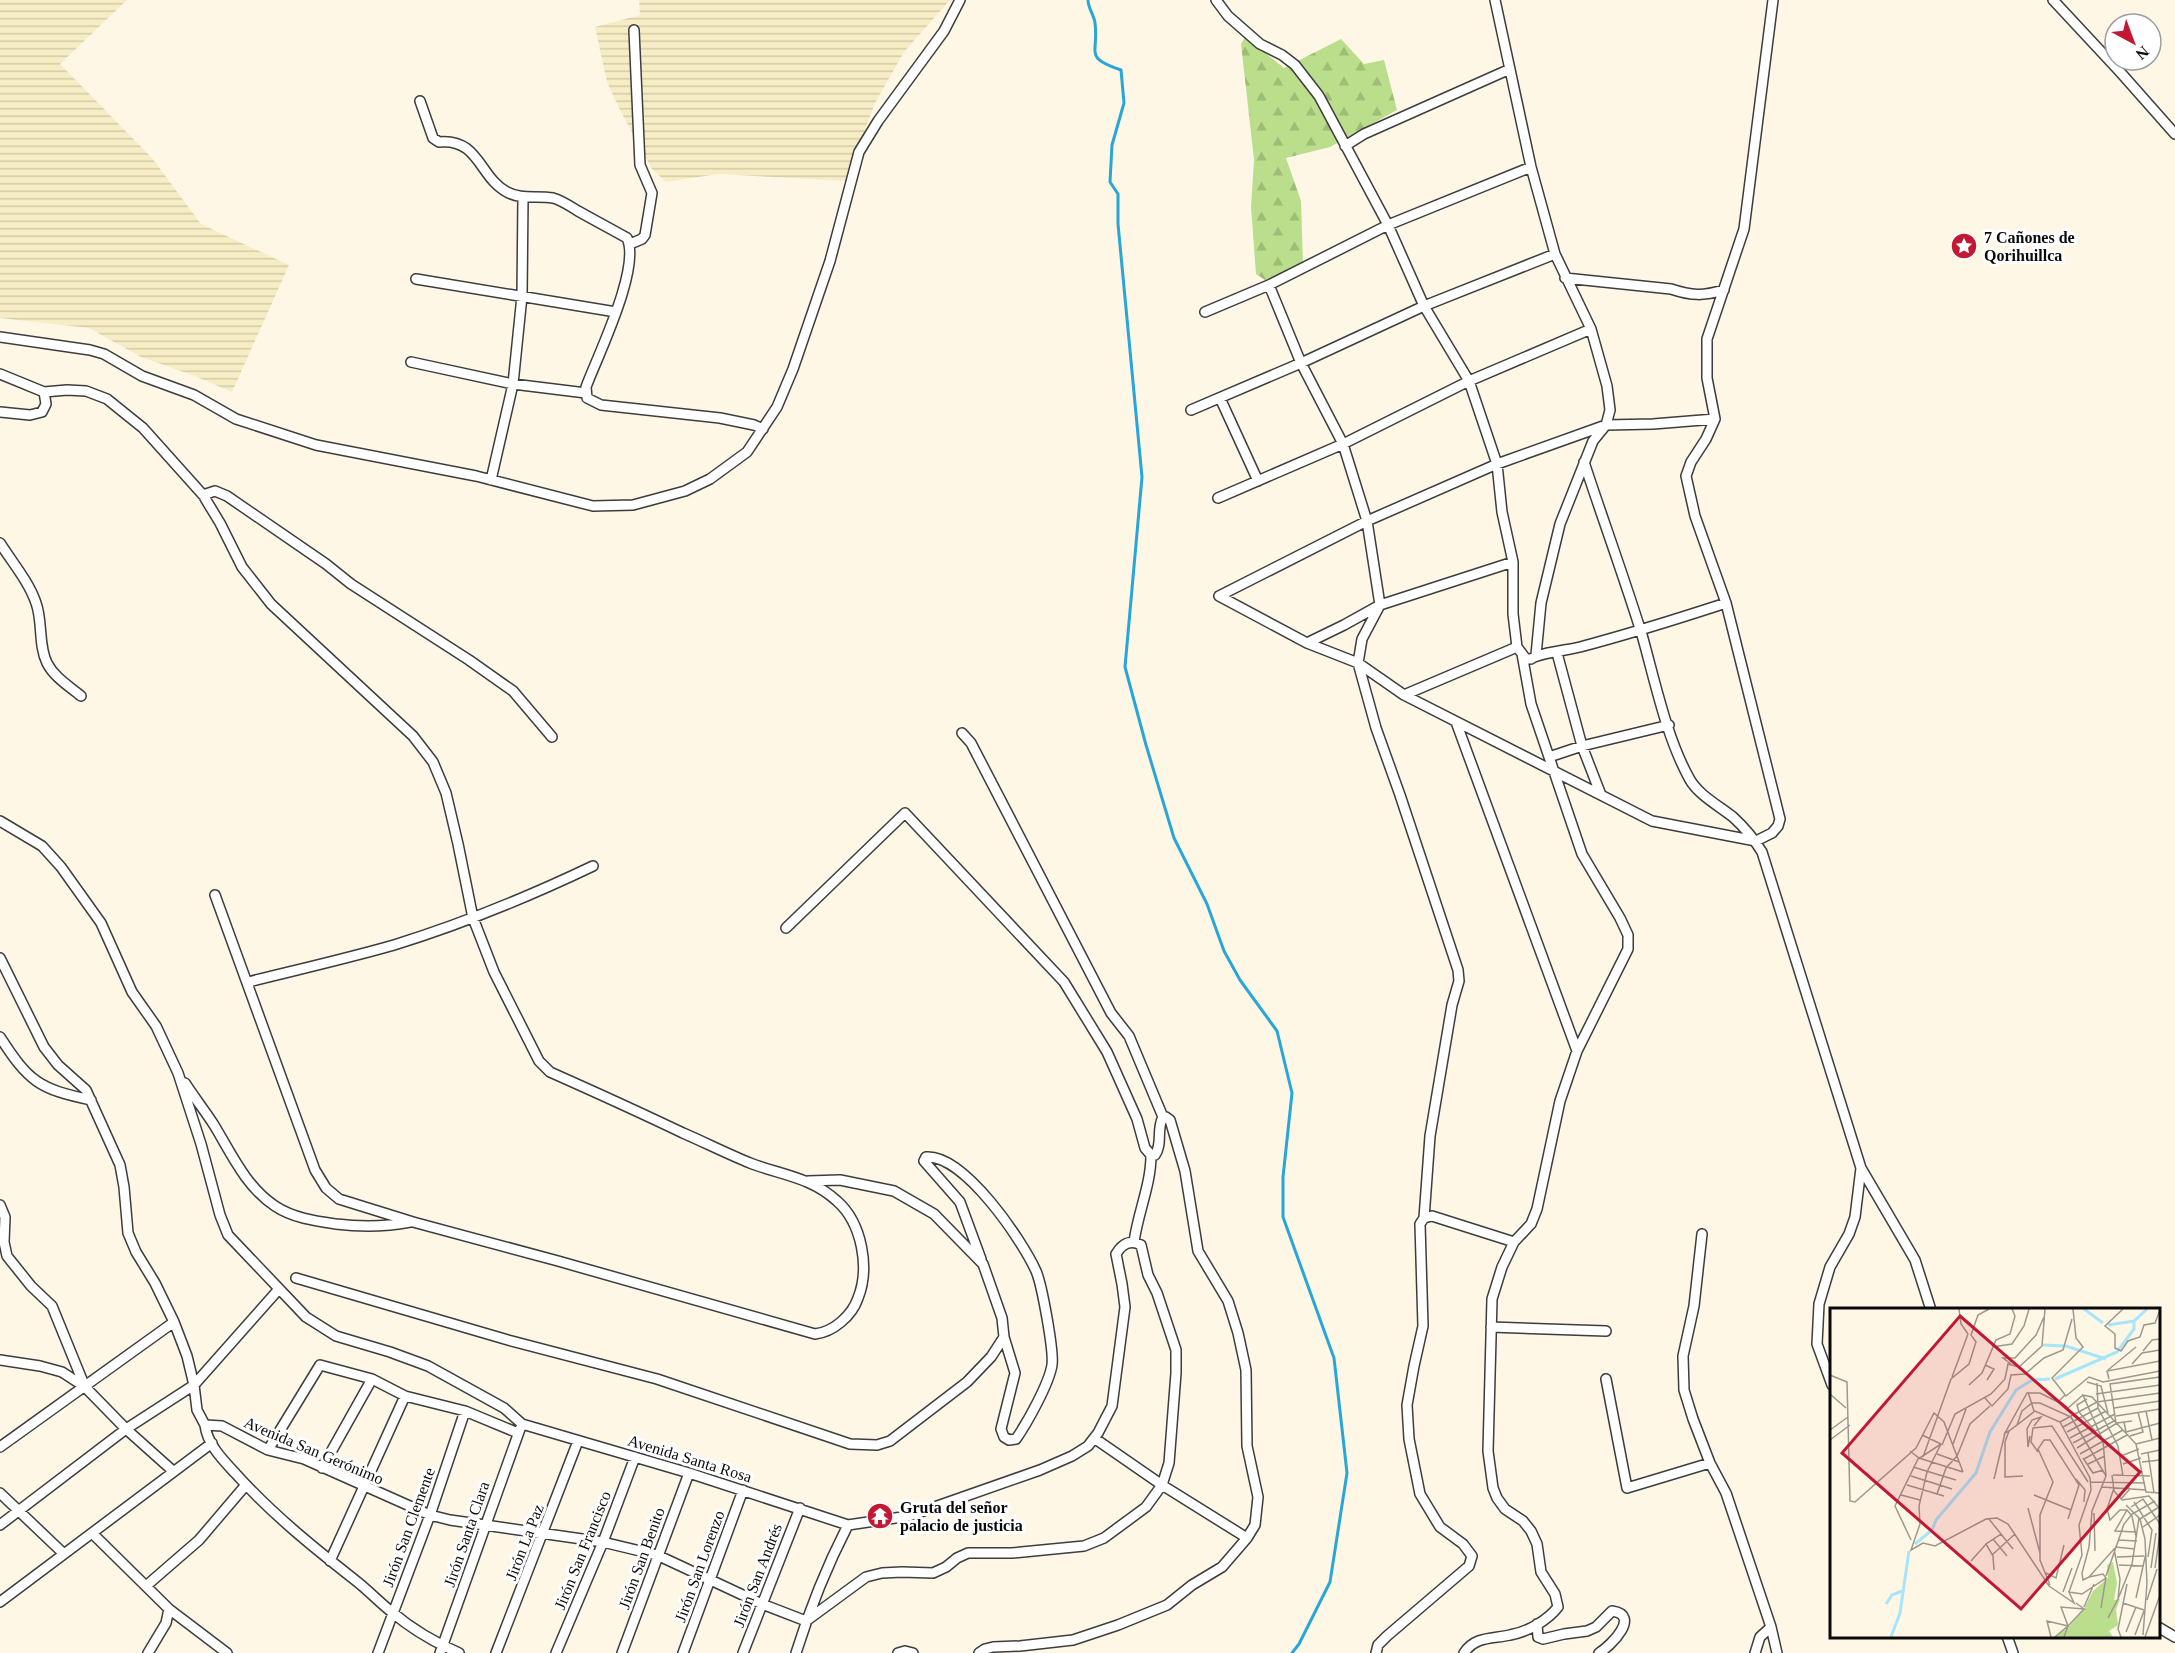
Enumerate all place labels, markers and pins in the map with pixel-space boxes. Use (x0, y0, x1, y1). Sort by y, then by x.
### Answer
place label: 7 Cañones de Qorihuillca (1984, 229, 2075, 264)
place icon: 7 Cañones de Qorihuillca (1949, 231, 1979, 261)
place label: Gruta del señor palacio de justicia (900, 1499, 1023, 1535)
temple icon: Gruta del señor palacio de justicia (865, 1501, 895, 1531)

